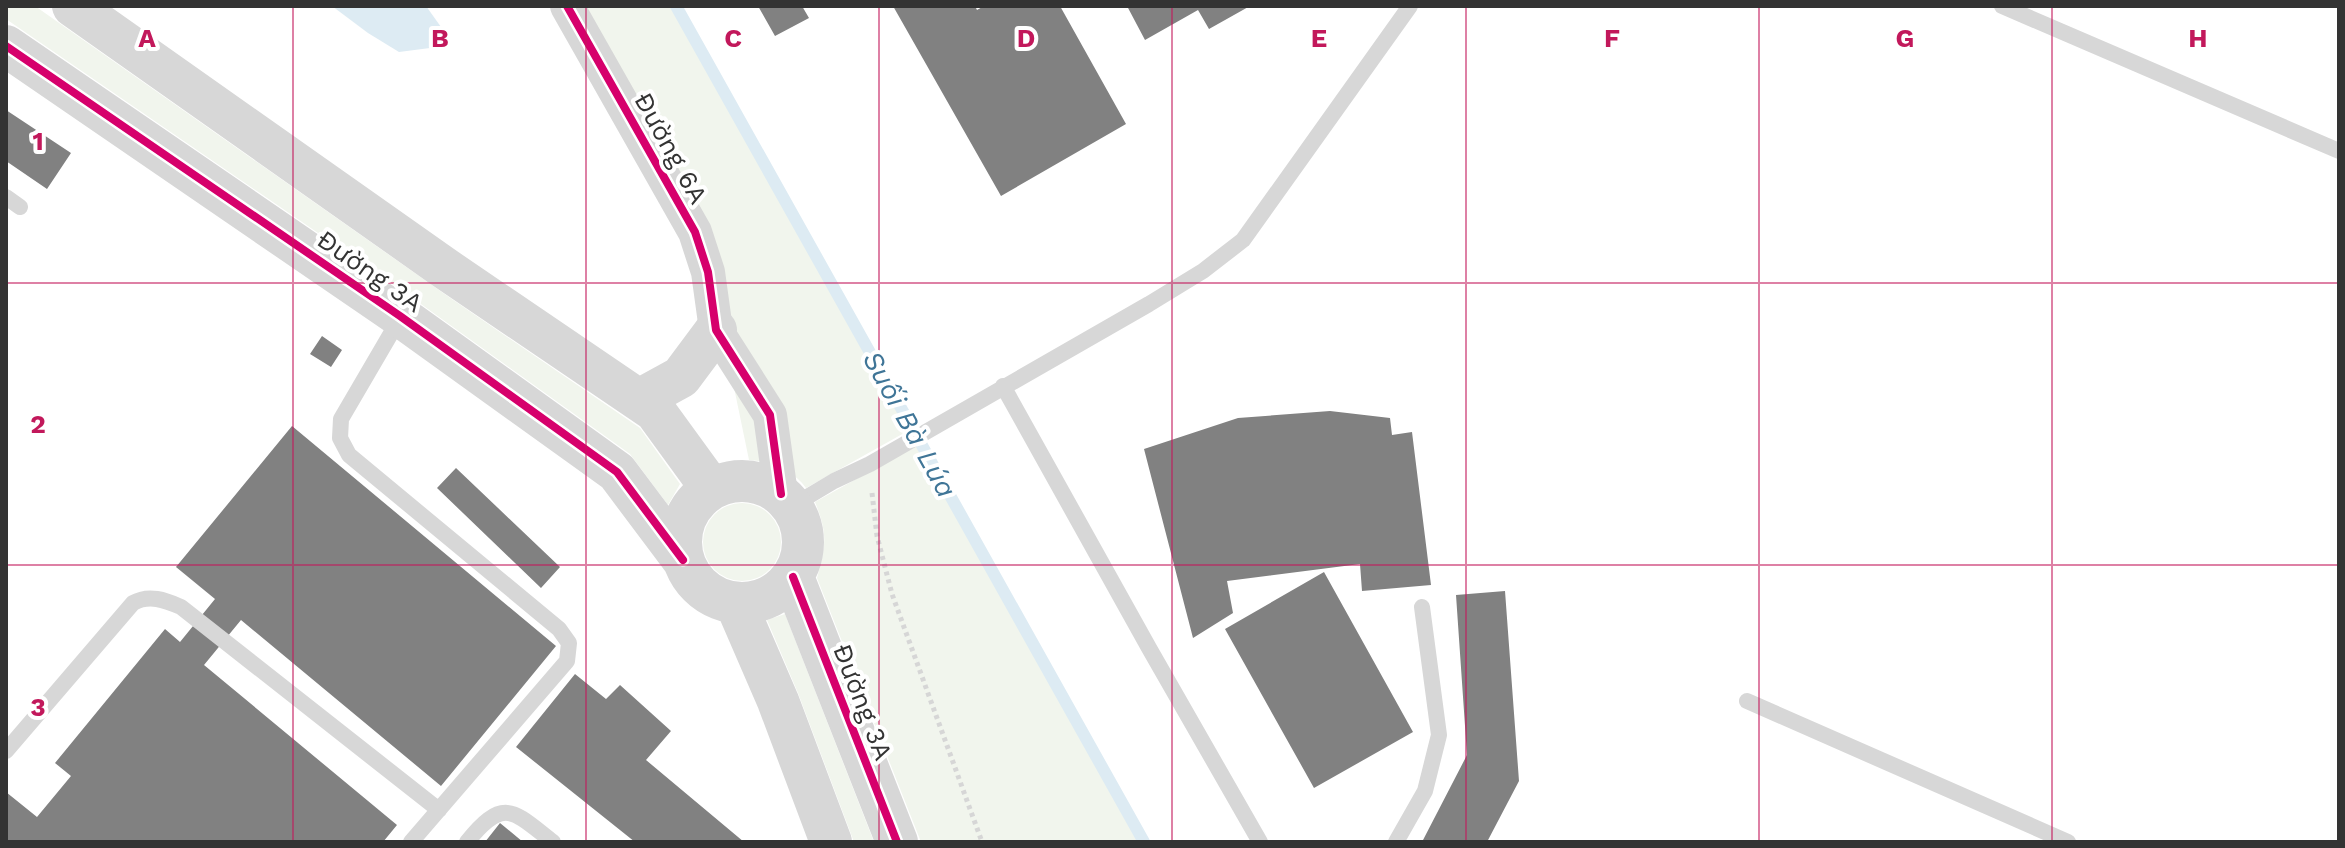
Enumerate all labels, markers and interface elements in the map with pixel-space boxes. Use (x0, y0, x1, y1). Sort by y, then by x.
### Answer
text: A (138, 23, 156, 53)
text: B (431, 23, 449, 53)
text: C (724, 23, 742, 53)
text: D (1017, 23, 1035, 53)
text: E (1311, 23, 1327, 53)
text: F (1604, 23, 1620, 53)
text: G (1896, 23, 1914, 53)
text: H (2188, 23, 2208, 53)
street label: Đường 6A (628, 87, 714, 209)
text: 1 (32, 126, 44, 156)
street label: Đường 3A (311, 224, 429, 318)
water label: Suối Bà Lúa (856, 345, 963, 503)
text: 2 (30, 409, 46, 439)
street label: Đường 3A (827, 640, 899, 764)
text: 3 (30, 692, 46, 722)

